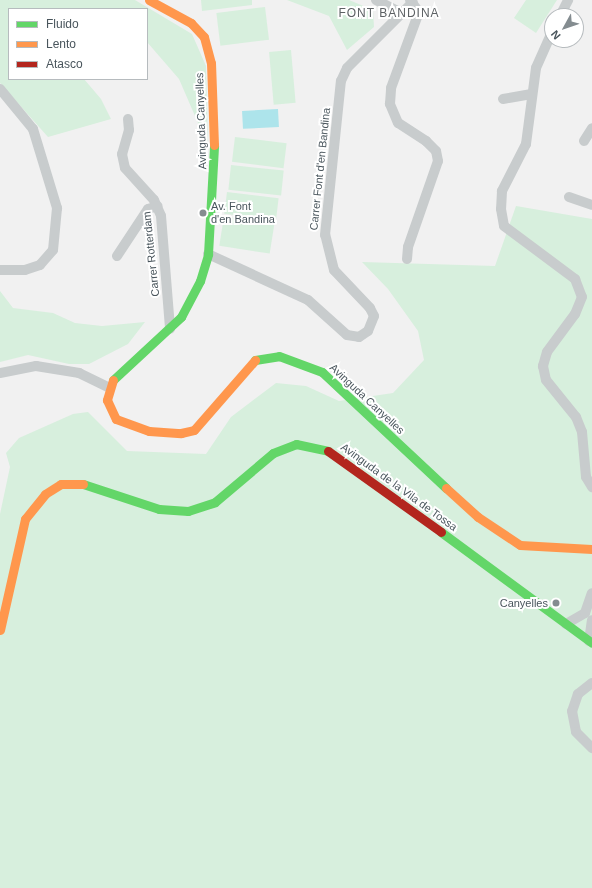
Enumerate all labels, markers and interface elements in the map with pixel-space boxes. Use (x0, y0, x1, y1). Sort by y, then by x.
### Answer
district label: FONT BANDINA (338, 7, 440, 21)
legend (8, 8, 148, 80)
north arrow (544, 8, 584, 48)
text: Fluido (46, 17, 79, 31)
text: N (548, 28, 563, 42)
text: Lento (46, 37, 76, 51)
text: Atasco (46, 57, 83, 71)
street label: Avinguda Canyelles (193, 72, 209, 170)
street label: Carrer Font d'en Bandina (307, 107, 333, 231)
place label: Av. Font d'en Bandina (211, 200, 275, 226)
marker: Av. Font d'en Bandina (198, 208, 208, 218)
street label: Carrer Rotterdam (140, 211, 162, 297)
street label: Avinguda Canyelles (327, 361, 407, 437)
street label: Avinguda de la Vila de Tossa (338, 440, 460, 534)
place label: Canyelles (500, 596, 548, 610)
marker: Canyelles (551, 598, 561, 608)

